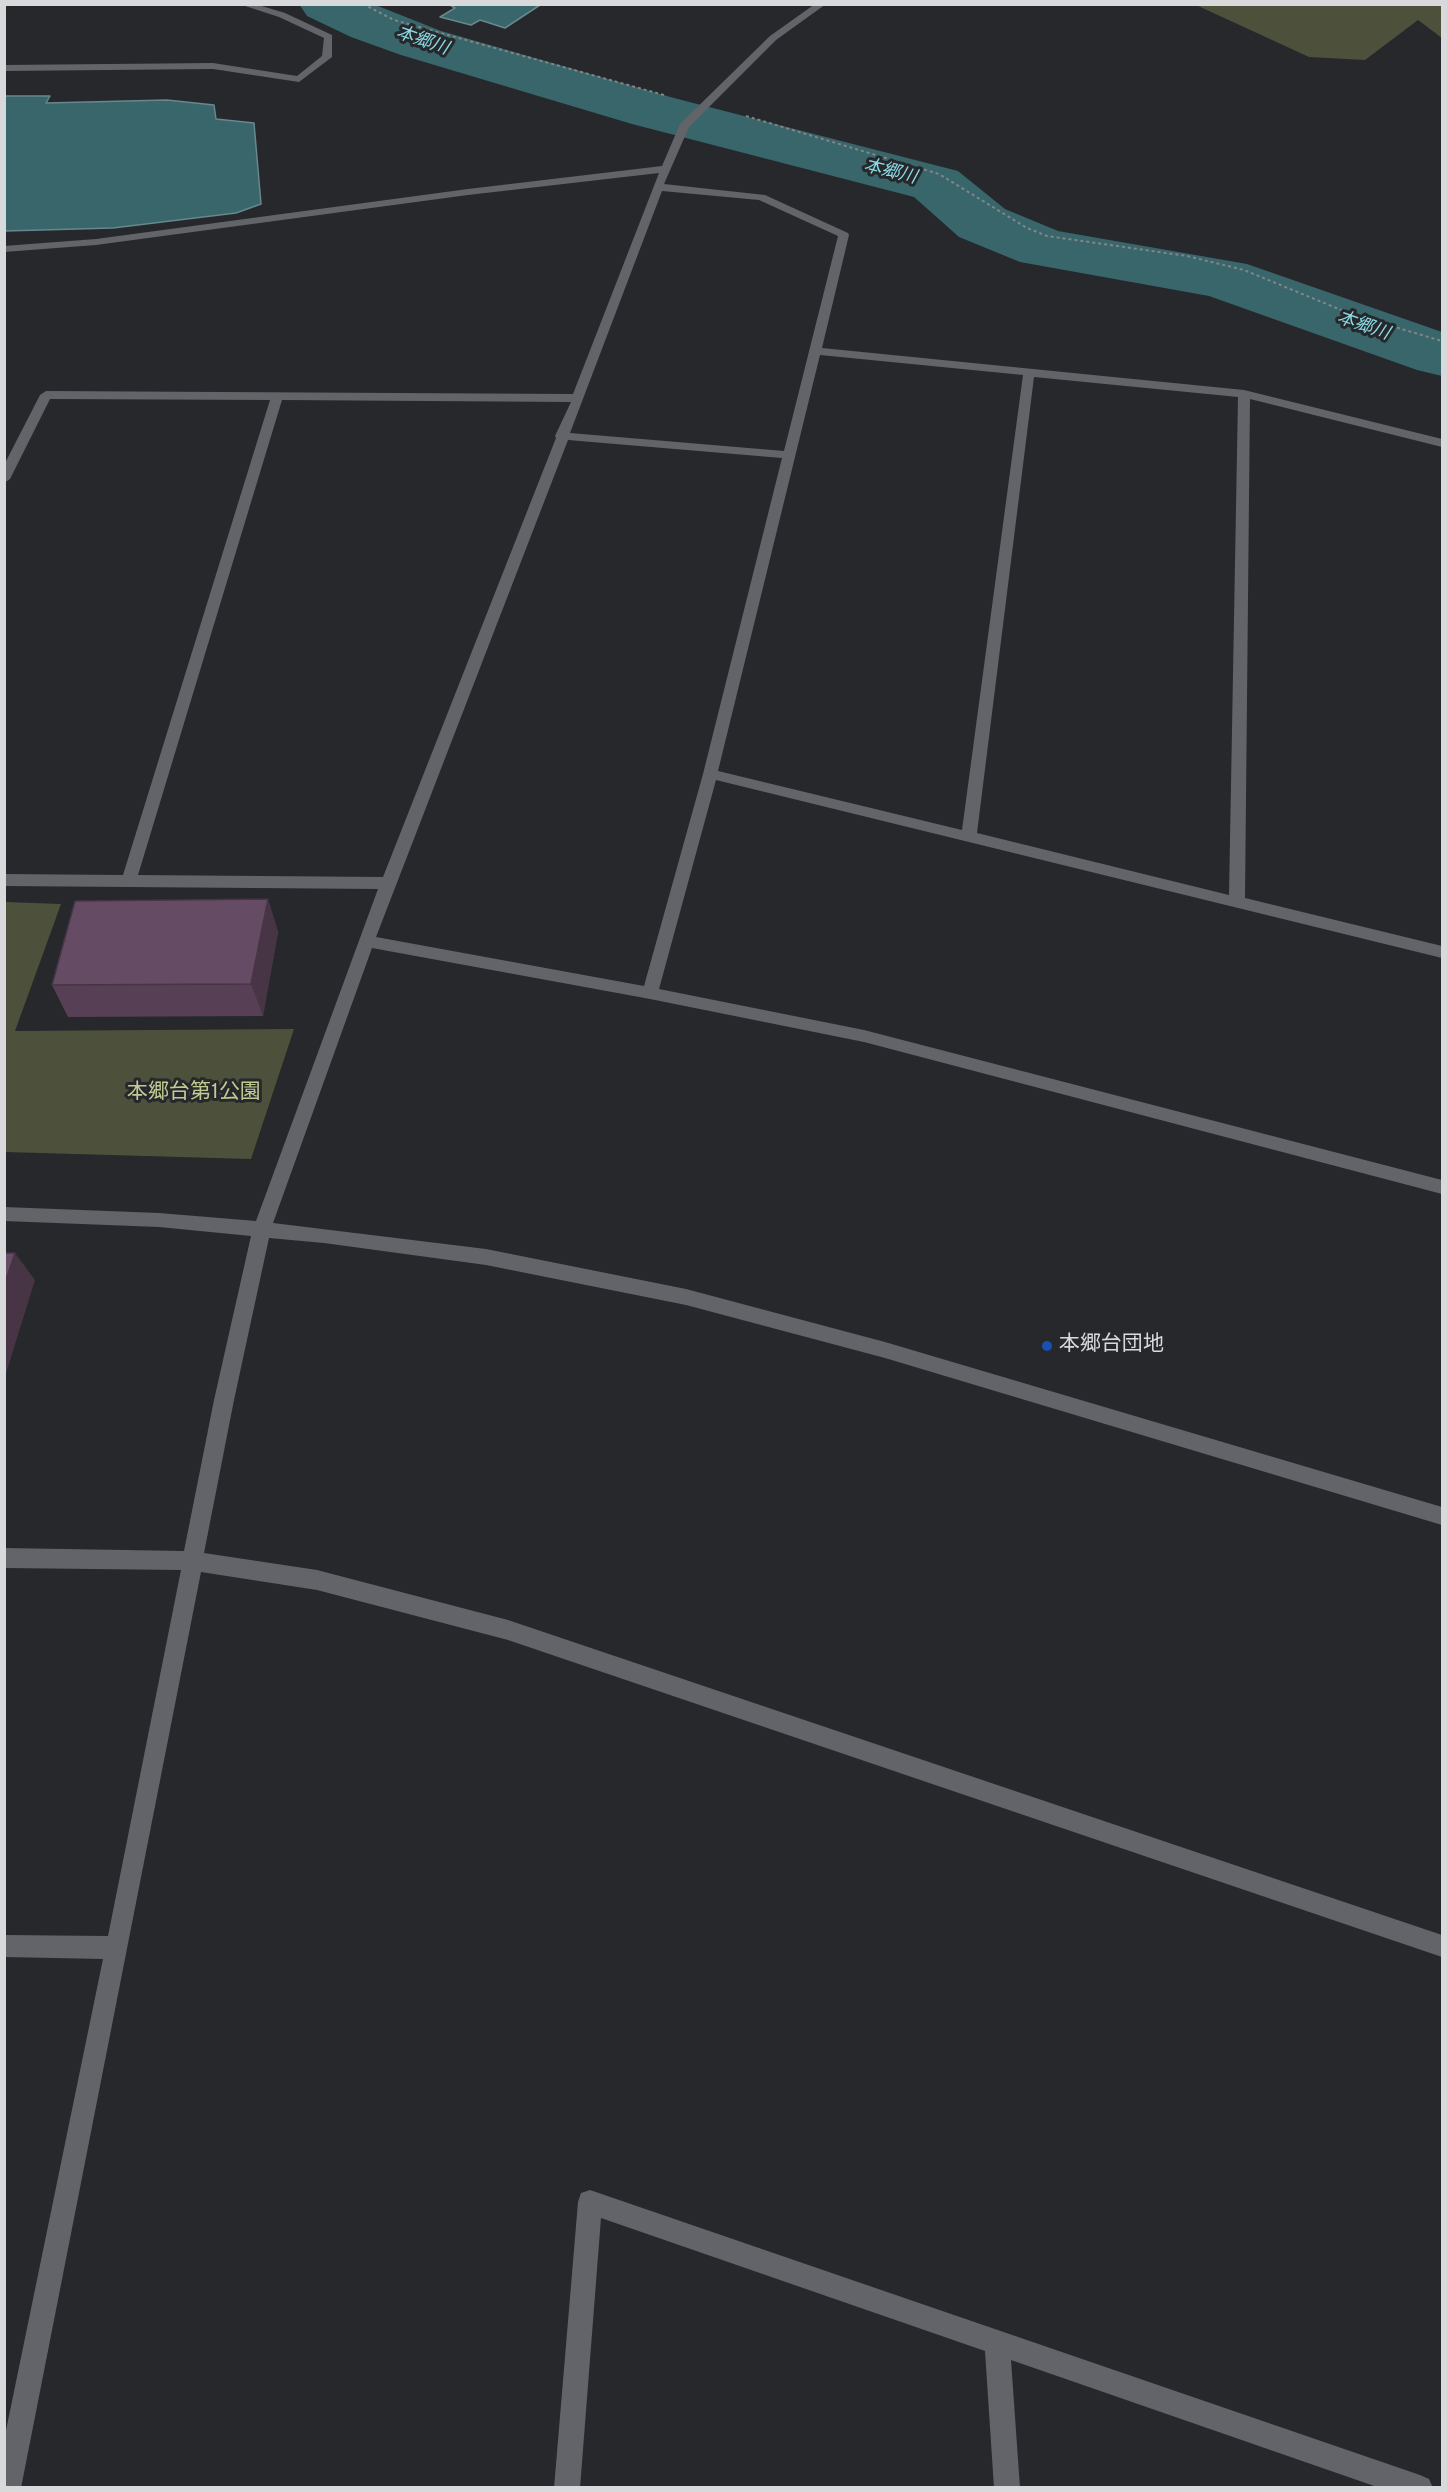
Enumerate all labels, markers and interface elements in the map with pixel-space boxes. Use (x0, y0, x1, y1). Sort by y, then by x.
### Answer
water label: 本郷川 (393, 23, 451, 61)
water label: 本郷川 (861, 156, 919, 190)
water label: 本郷川 (1334, 308, 1392, 346)
park label: 本郷台第1公園 (127, 1081, 261, 1107)
place label: 本郷台団地 (1059, 1333, 1164, 1359)
marker: 本郷台団地 (1040, 1339, 1054, 1353)

